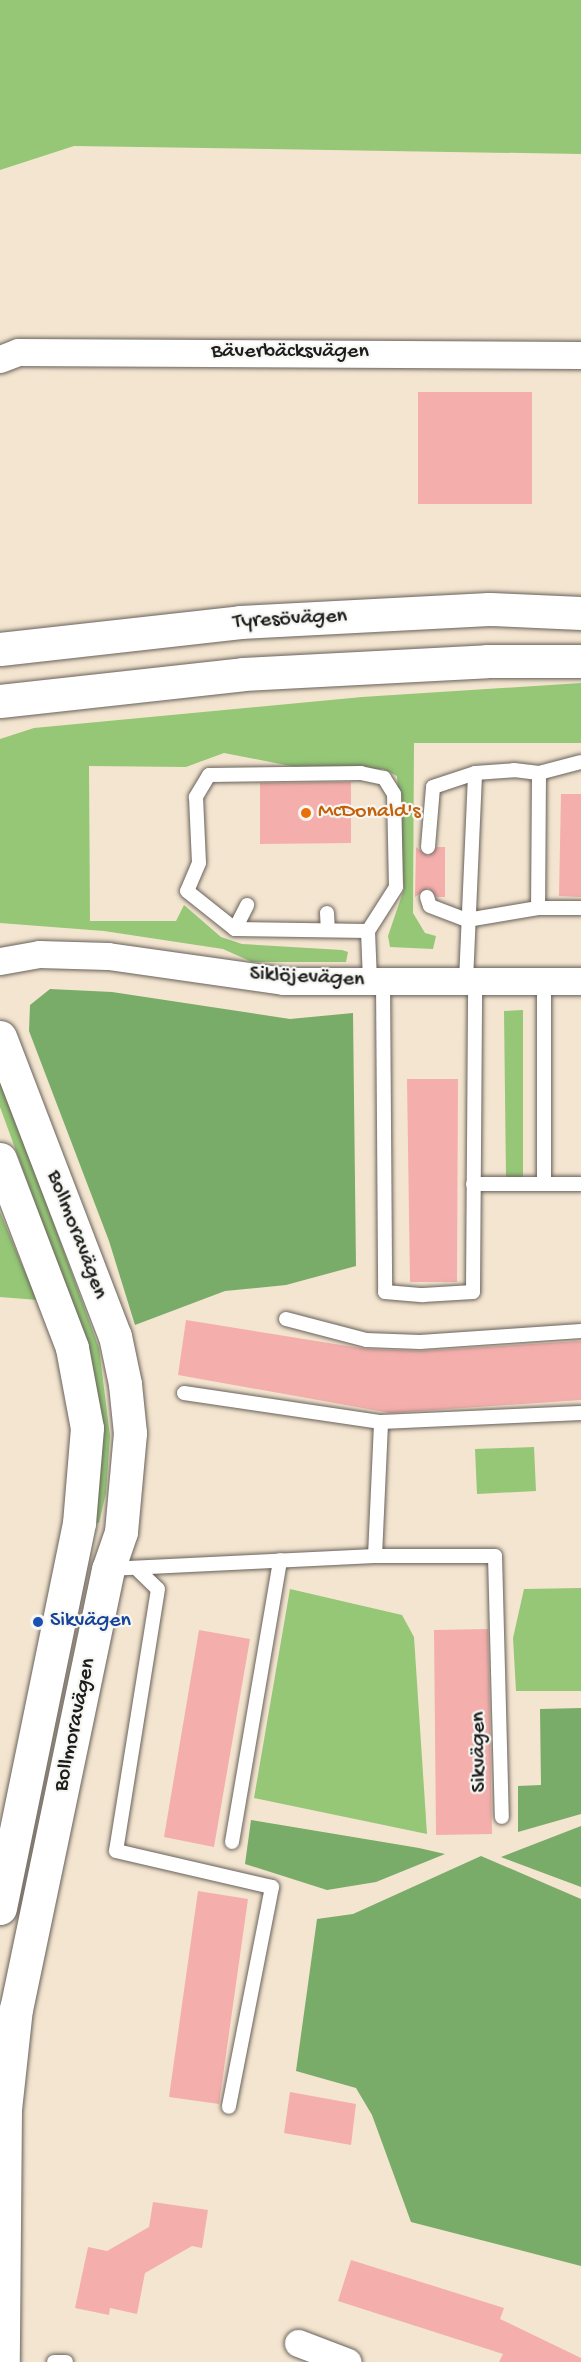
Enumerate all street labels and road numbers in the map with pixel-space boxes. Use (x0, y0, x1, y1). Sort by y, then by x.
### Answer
street label: Bäverbäcksvägen (211, 340, 369, 366)
street label: Tyresövägen (232, 604, 348, 636)
street label: Siklöjevägen (249, 962, 365, 994)
street label: Bollmoravägen (39, 1167, 113, 1303)
street label: Bollmoravägen (49, 1656, 103, 1794)
street label: Sikvägen (466, 1711, 494, 1793)

